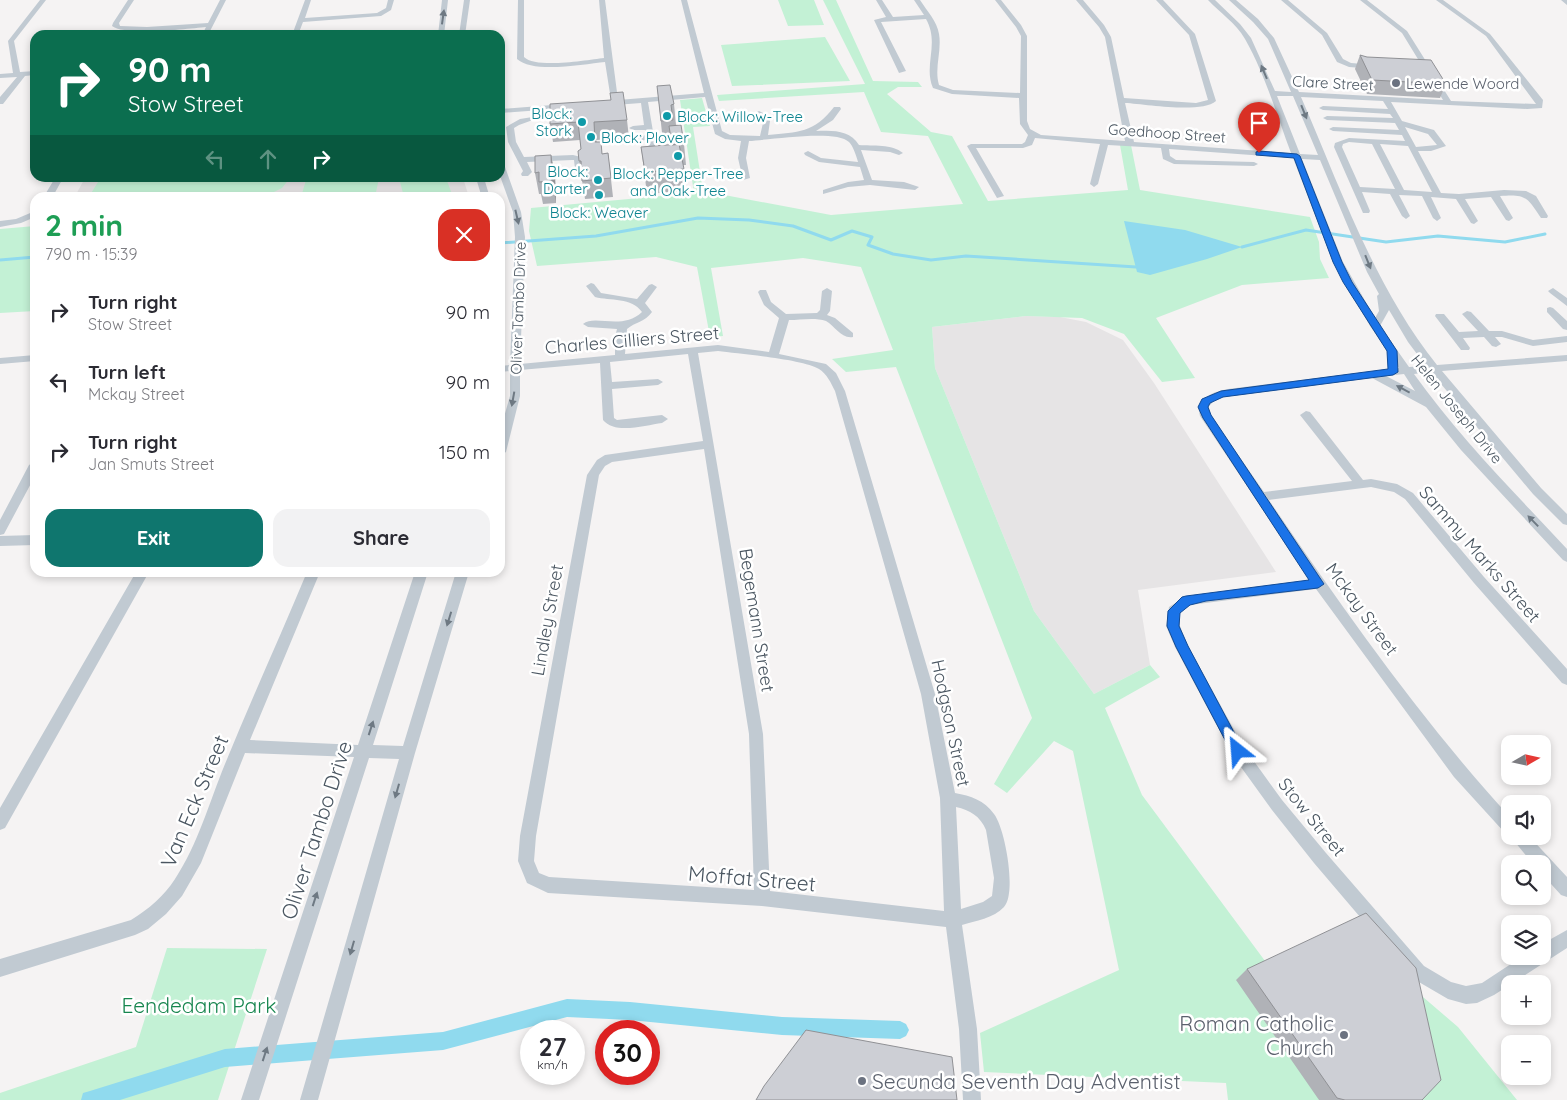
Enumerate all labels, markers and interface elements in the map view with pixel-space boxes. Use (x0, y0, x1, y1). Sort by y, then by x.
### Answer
one-way arrow (439, 9, 447, 25)
text: 90 m (128, 47, 211, 91)
icon: right (45, 50, 110, 115)
one-way arrow (1259, 65, 1267, 79)
street label: Clare Street (1292, 71, 1374, 95)
place label: Lewende Woord (1406, 74, 1519, 93)
marker: Lewende Woord (1390, 77, 1402, 89)
text: Stow Street (128, 90, 244, 118)
pin (1238, 102, 1280, 153)
place label: Block: Stork (531, 104, 572, 140)
one-way arrow (1300, 105, 1308, 120)
place label: Block: Willow-Tree (677, 107, 803, 126)
icon: arrive (1245, 109, 1273, 137)
marker: Block: Willow-Tree (661, 110, 673, 122)
marker: Block: Stork (576, 116, 588, 128)
street label: Goedhoop Street (1108, 119, 1226, 147)
place label: Block: Plover (601, 128, 689, 147)
marker: Block: Plover (585, 131, 597, 143)
icon: left (201, 145, 229, 173)
icon: ahead (254, 145, 282, 173)
icon: right (307, 145, 335, 173)
marker: Block: Pepper-Tree and Oak-Tree (672, 150, 684, 162)
place label: Block: Darter (543, 162, 588, 198)
place label: Block: Pepper-Tree and Oak-Tree (613, 164, 743, 200)
marker: Block: Darter (592, 174, 604, 186)
marker: Block: Weaver (593, 189, 605, 201)
place label: Block: Weaver (550, 203, 649, 222)
text: 2 min (45, 206, 123, 244)
button: close (438, 209, 490, 261)
one-way arrow (513, 210, 521, 225)
street label: Oliver Tambo Drive (506, 241, 530, 375)
text: 790 m · 15:39 (45, 244, 137, 264)
one-way arrow (1364, 255, 1372, 269)
text: Turn right (88, 290, 177, 314)
icon: right (45, 298, 73, 326)
text: 90 m (446, 300, 490, 324)
text: Stow Street (88, 314, 172, 334)
street label: Charles Cilliers Street (544, 321, 720, 359)
street label: Helen Joseph Drive (1407, 351, 1507, 467)
text: Turn left (88, 360, 166, 384)
icon: left (45, 368, 73, 396)
text: 90 m (446, 370, 490, 394)
text: Mckay Street (88, 384, 185, 404)
one-way arrow (1396, 385, 1410, 393)
one-way arrow (509, 391, 517, 407)
text: Turn right (88, 430, 177, 454)
icon: right (45, 438, 73, 466)
text: 150 m (439, 440, 490, 464)
text: Jan Smuts Street (88, 454, 215, 474)
street label: Sammy Marks Street (1414, 481, 1546, 627)
button: Exit (45, 509, 263, 567)
button: Share (273, 509, 490, 567)
one-way arrow (1527, 516, 1539, 528)
street label: Begemann Street (734, 547, 780, 693)
street label: Mckay Street (1321, 558, 1403, 660)
street label: Lindley Street (526, 562, 568, 678)
one-way arrow (444, 612, 452, 627)
street label: Hodgson Street (926, 657, 976, 789)
one-way arrow (367, 720, 375, 735)
position arrow (1211, 724, 1263, 776)
street label: Van Eck Street (154, 731, 234, 871)
north arrow (1501, 735, 1551, 785)
map controls (1501, 735, 1551, 1085)
street label: Oliver Tambo Drive (275, 737, 357, 923)
street label: Stow Street (1273, 773, 1351, 861)
one-way arrow (393, 784, 401, 799)
button: sound (1501, 795, 1551, 845)
button: search (1501, 855, 1551, 905)
street label: Moffat Street (687, 859, 817, 897)
one-way arrow (312, 891, 320, 906)
button: layers (1501, 915, 1551, 965)
one-way arrow (348, 940, 356, 955)
button: + (1501, 975, 1551, 1025)
park label: Eendedam Park (121, 992, 277, 1018)
place label: Roman Catholic Church (1179, 1010, 1334, 1060)
speed limit sign: 30 (595, 1020, 660, 1085)
marker: Roman Catholic Church (1338, 1029, 1350, 1041)
text: 27 (539, 1031, 566, 1062)
button: − (1501, 1035, 1551, 1085)
one-way arrow (262, 1046, 269, 1061)
text: km/h (537, 1057, 568, 1072)
place label: Secunda Seventh Day Adventist (872, 1068, 1181, 1094)
marker: Secunda Seventh Day Adventist (856, 1075, 868, 1087)

